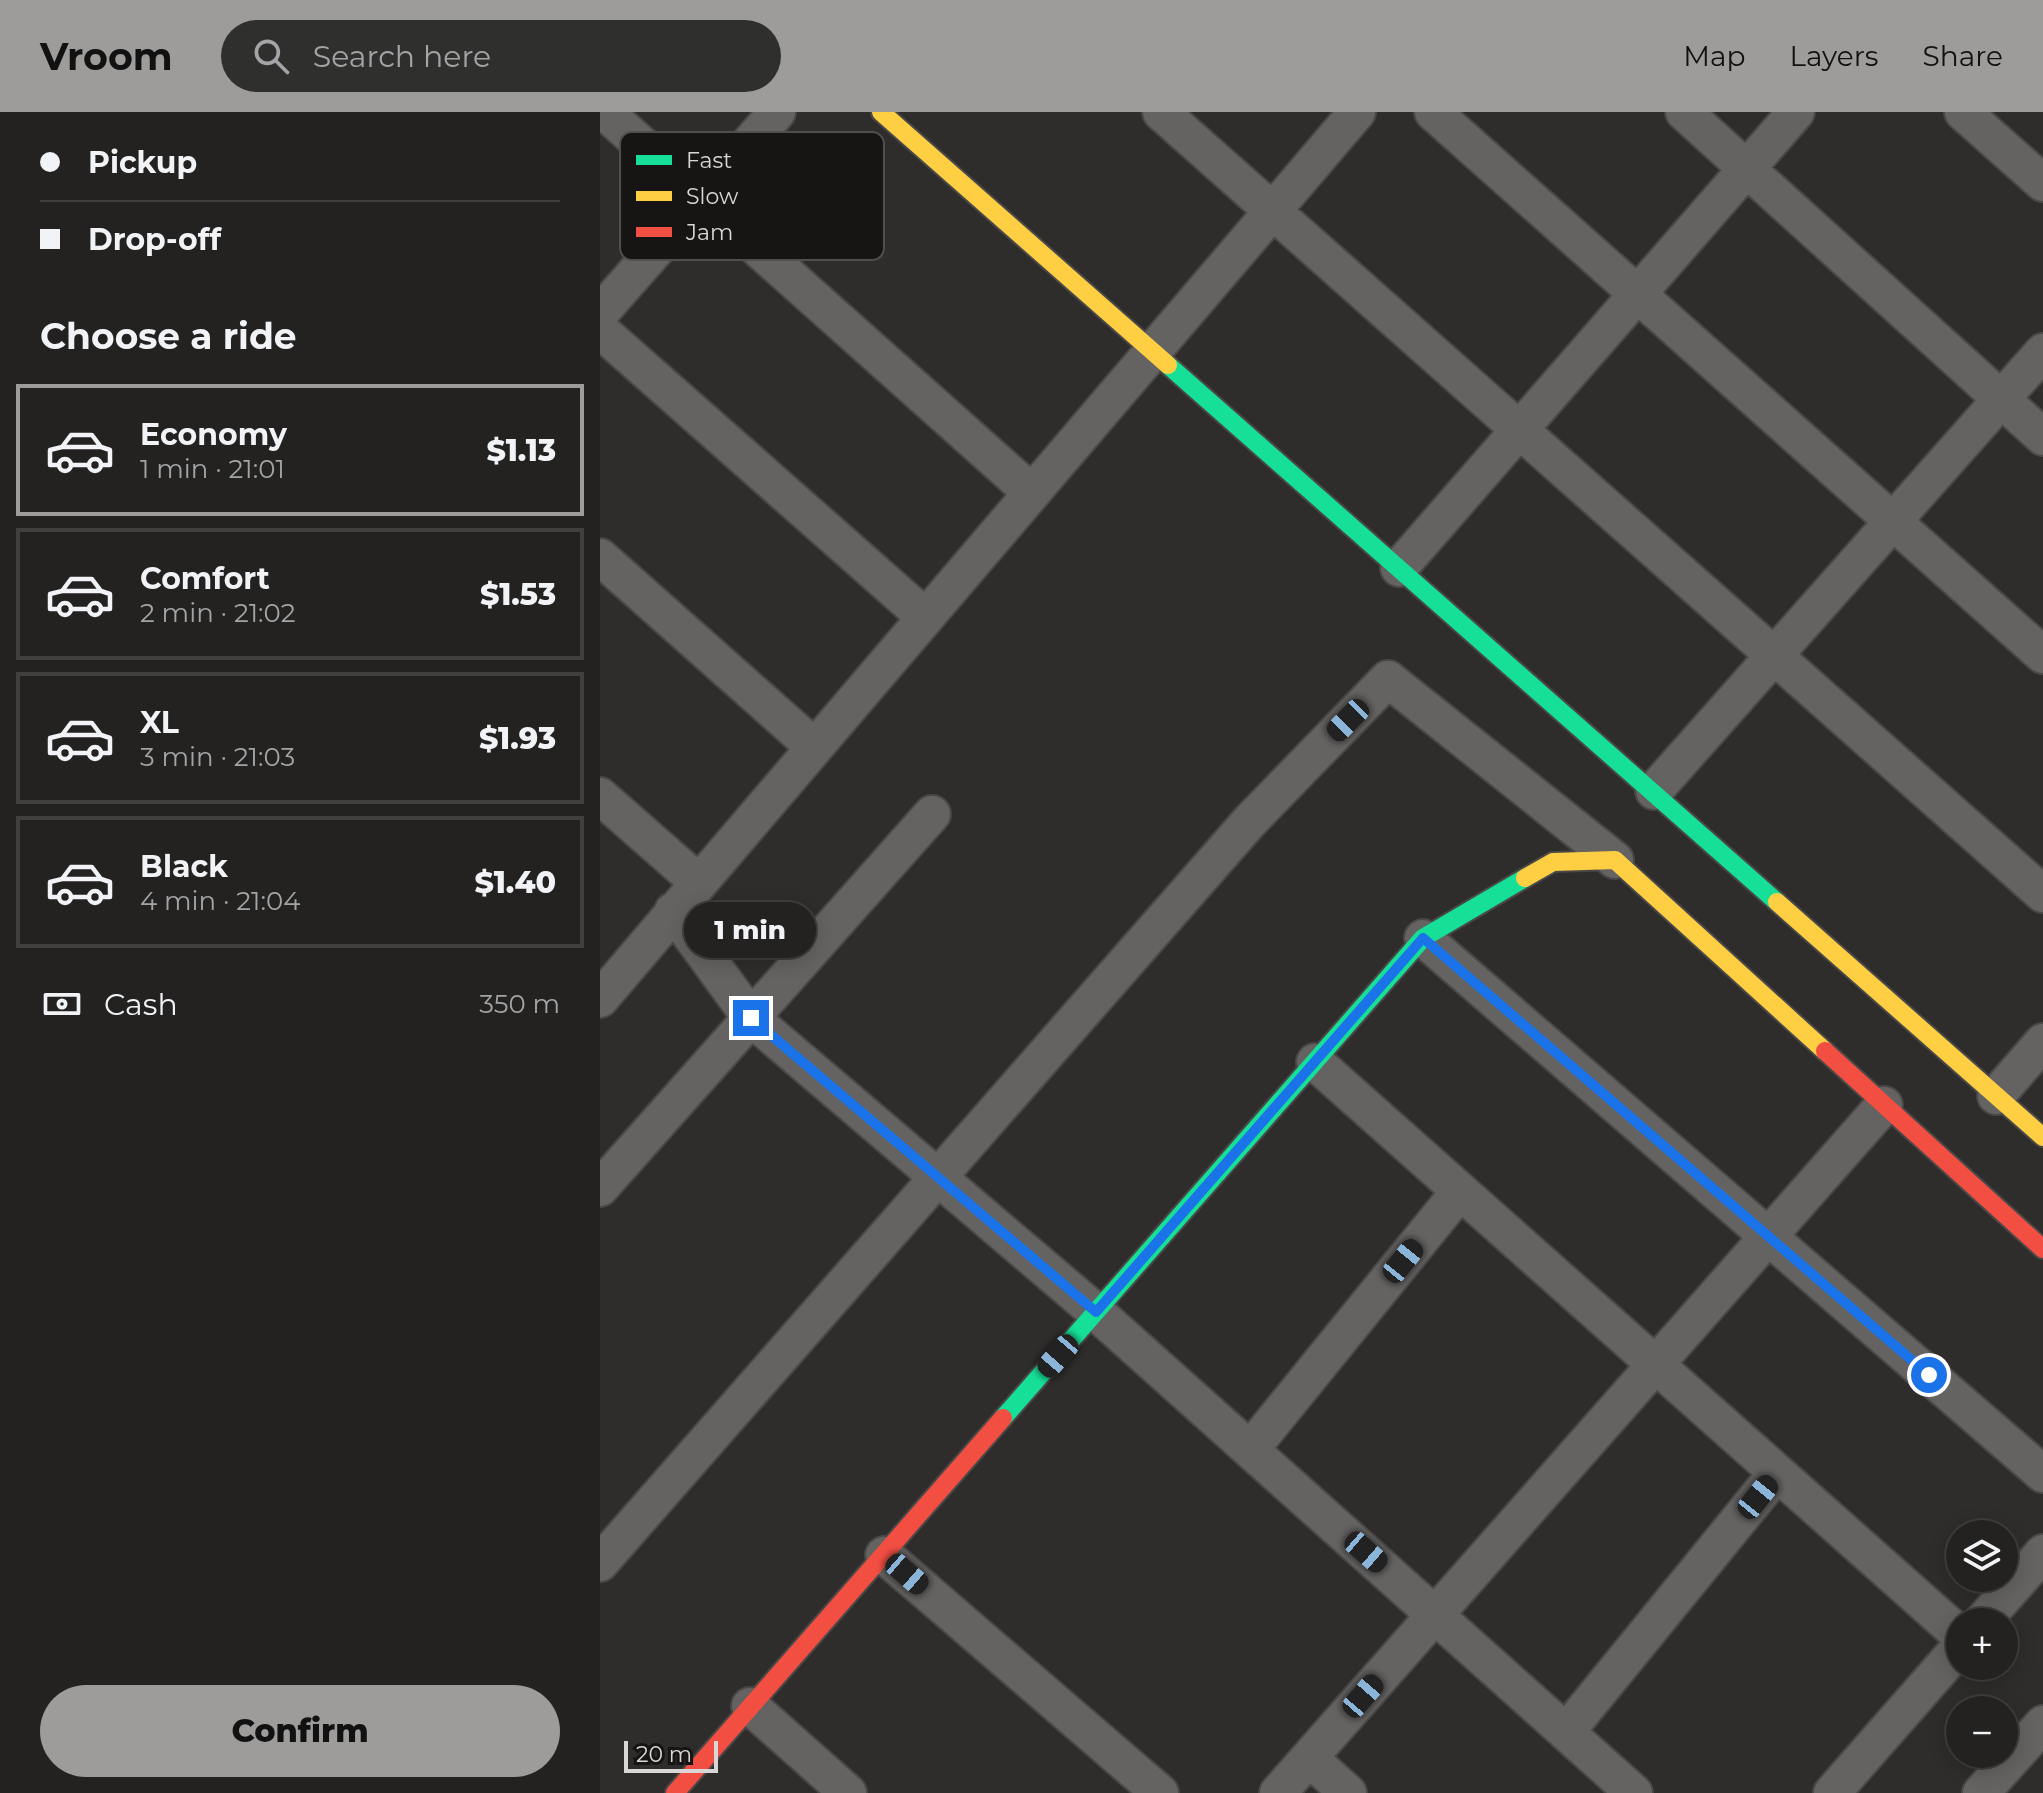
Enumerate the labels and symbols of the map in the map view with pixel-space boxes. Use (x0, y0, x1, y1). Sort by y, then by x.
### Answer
legend (620, 132, 884, 260)
text: Fast (686, 147, 732, 174)
text: Slow (686, 183, 739, 210)
text: Jam (685, 219, 733, 246)
car (1323, 695, 1373, 745)
callout: 1 min (685, 902, 817, 958)
route end (733, 1000, 769, 1036)
car (1379, 1235, 1427, 1287)
car (1033, 1330, 1083, 1382)
route start (1911, 1357, 1947, 1393)
car (1734, 1471, 1782, 1523)
car (1340, 1527, 1392, 1577)
car (881, 1549, 933, 1599)
car (1338, 1670, 1388, 1722)
scale bar (624, 1737, 718, 1773)

